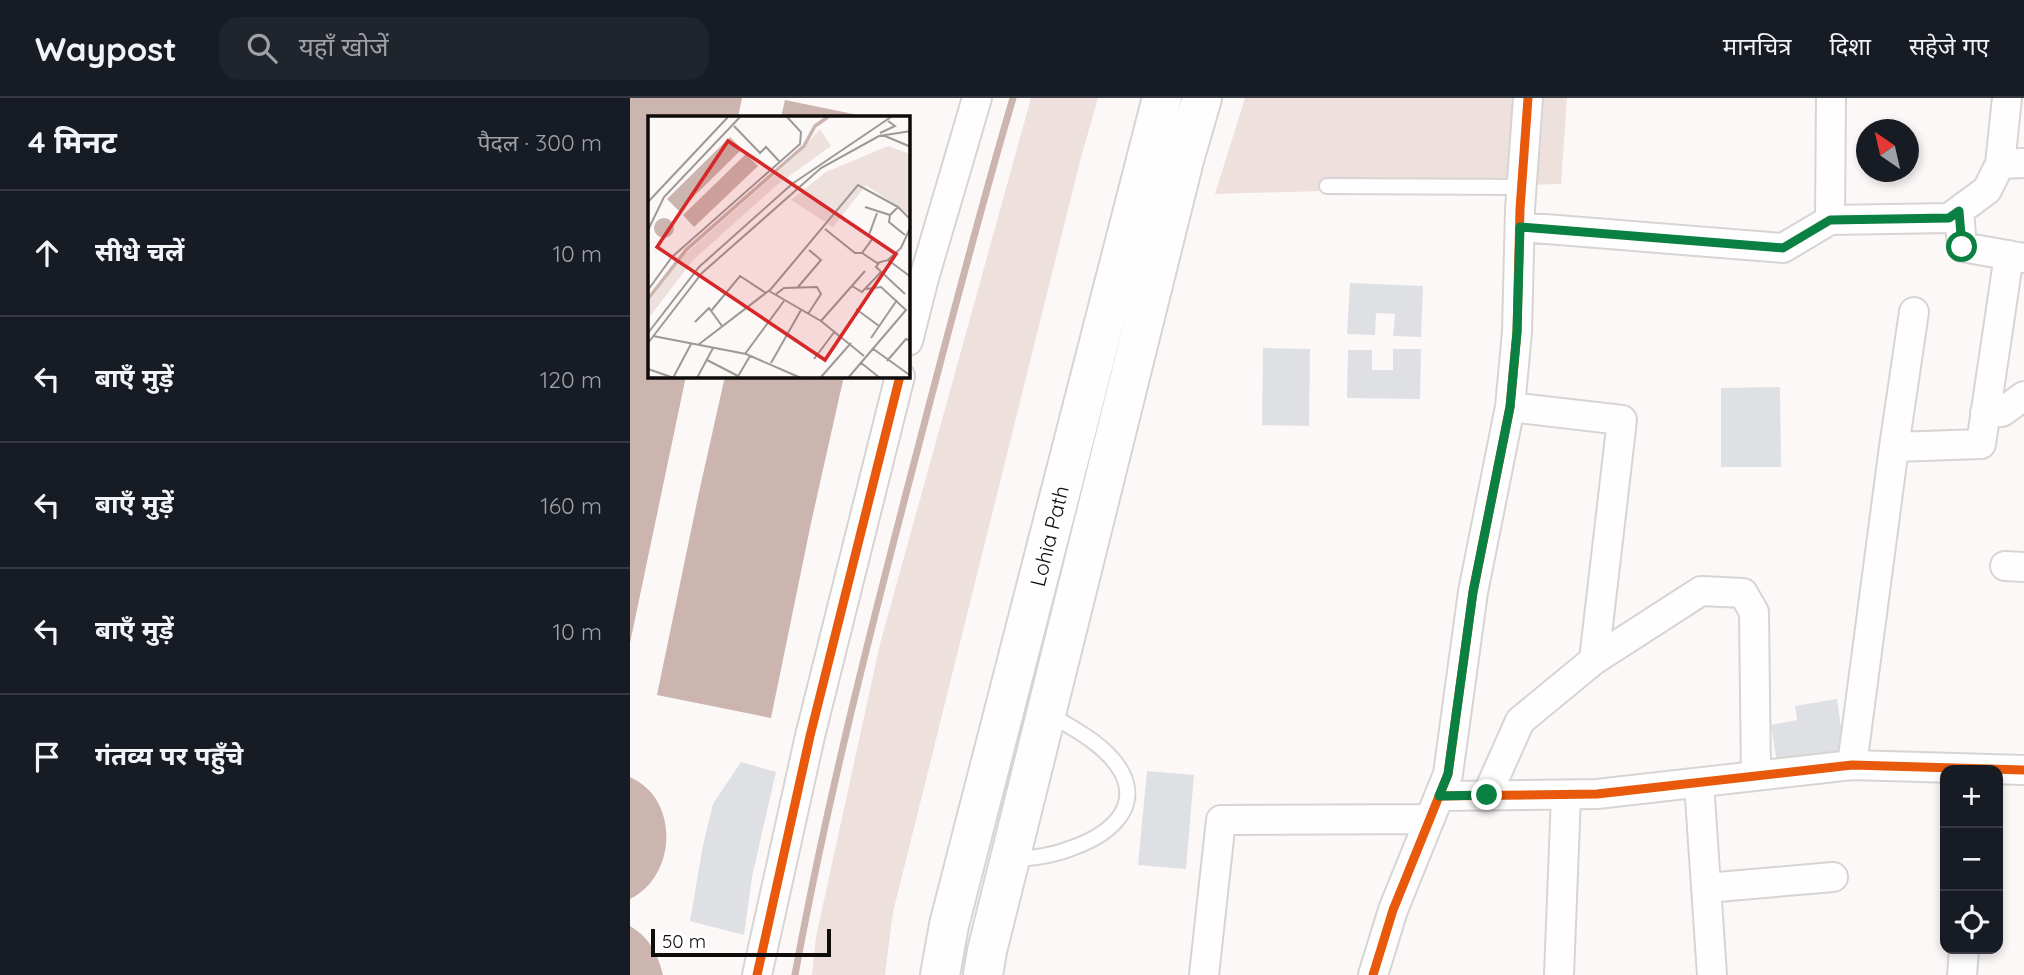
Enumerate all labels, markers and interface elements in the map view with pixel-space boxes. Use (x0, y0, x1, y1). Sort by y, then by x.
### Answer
search box (219, 17, 709, 80)
text: Waypost (35, 28, 177, 69)
icon: search (243, 29, 281, 67)
text: यहाँ खोजें (299, 30, 389, 63)
text: मानचित्र (1723, 31, 1791, 61)
text: दिशा (1829, 31, 1871, 61)
text: सहेजे गए (1909, 31, 1989, 61)
inset map (648, 116, 910, 378)
north arrow (1856, 119, 1919, 182)
text: 4 मिनट (28, 123, 117, 161)
text: पैदल · 300 m (477, 128, 602, 157)
route start (1946, 231, 1977, 262)
icon: ahead (28, 234, 66, 272)
text: सीधे चलें (95, 235, 184, 268)
text: 10 m (553, 239, 602, 268)
icon: left (28, 360, 66, 398)
text: बाएँ मुड़ें (95, 361, 174, 394)
text: 120 m (540, 365, 602, 394)
street label: Lohia Path (1024, 483, 1074, 589)
icon: left (28, 486, 66, 524)
text: बाएँ मुड़ें (95, 487, 174, 520)
text: 160 m (540, 491, 602, 520)
icon: left (28, 612, 66, 650)
text: बाएँ मुड़ें (95, 613, 174, 646)
text: 10 m (553, 617, 602, 646)
icon: arrive (28, 738, 66, 776)
text: गंतव्य पर पहुँचे (95, 739, 243, 772)
map controls (1940, 765, 2003, 954)
button: + (1940, 765, 2003, 828)
route end (1471, 779, 1502, 810)
button: − (1940, 828, 2003, 891)
button: locate (1940, 891, 2003, 954)
scale bar (651, 926, 831, 958)
text: 50 m (662, 929, 706, 953)

